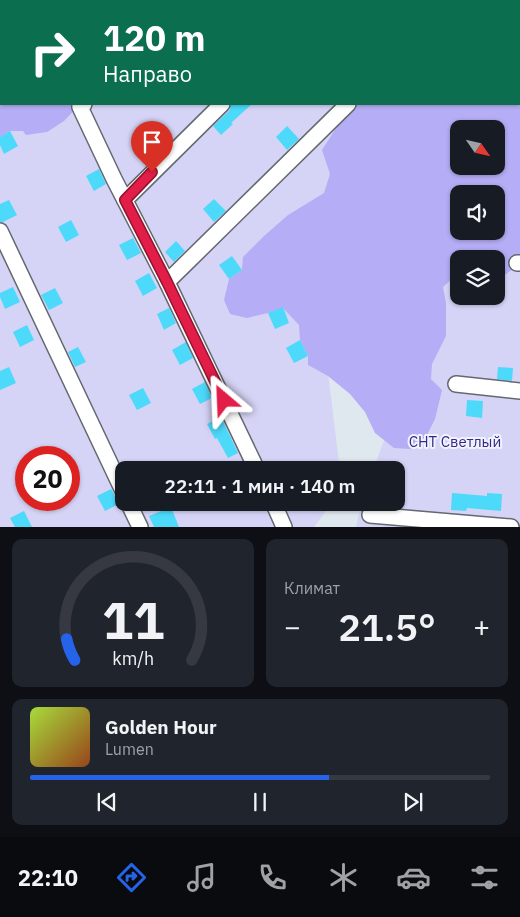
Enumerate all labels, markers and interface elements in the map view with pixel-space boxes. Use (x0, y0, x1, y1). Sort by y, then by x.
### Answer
text: 120 m (103, 15, 206, 61)
icon: right (20, 20, 85, 85)
text: Направо (103, 59, 192, 88)
north arrow (450, 120, 505, 175)
map controls (450, 120, 505, 305)
pin (131, 121, 173, 172)
icon: arrive (138, 128, 166, 156)
button: sound (450, 185, 505, 240)
button: layers (450, 250, 505, 305)
position arrow (197, 373, 249, 425)
park label: СНТ Светлый (409, 432, 501, 451)
speed limit sign: 20 (15, 446, 80, 511)
text: 22:11 · 1 мин · 140 m (165, 474, 355, 498)
text: Климат (284, 578, 340, 598)
text: 11 (102, 586, 164, 653)
text: 21.5° (338, 602, 436, 651)
text: − (284, 608, 301, 645)
text: + (473, 608, 490, 645)
text: km/h (112, 647, 154, 670)
text: Golden Hour (105, 715, 217, 739)
text: Lumen (105, 739, 154, 759)
icon: previous (93, 788, 121, 816)
icon: pause (246, 788, 274, 816)
icon: next (399, 788, 427, 816)
icon: directions (114, 860, 149, 895)
icon: music (184, 860, 219, 895)
icon: phone (255, 860, 290, 895)
icon: climate (326, 860, 361, 895)
icon: car (396, 860, 431, 895)
icon: filters (467, 860, 502, 895)
text: 22:10 (18, 863, 78, 892)

